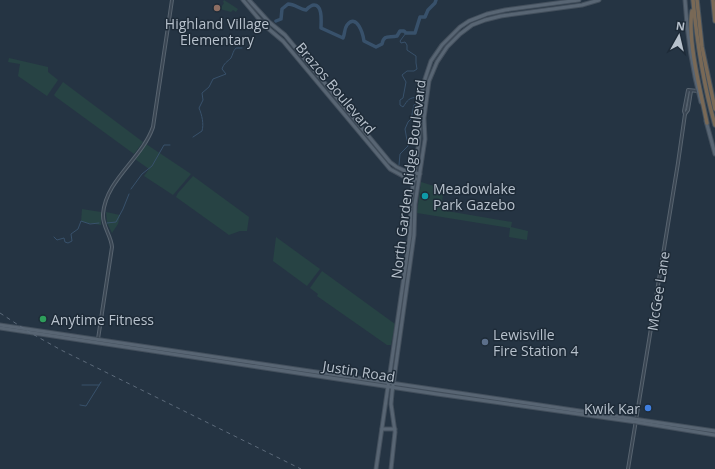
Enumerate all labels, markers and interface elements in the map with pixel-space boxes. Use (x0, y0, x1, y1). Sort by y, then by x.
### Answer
marker: Highland Village Elementary (212, 3, 222, 13)
place label: Highland Village Elementary (165, 14, 269, 49)
north arrow (659, 16, 699, 56)
text: N (675, 18, 686, 34)
street label: Brazos Boulevard (292, 38, 380, 138)
street label: North Garden Ridge Boulevard (386, 78, 430, 280)
place label: Meadowlake Park Gazebo (433, 179, 516, 214)
marker: Meadowlake Park Gazebo (420, 191, 430, 201)
street label: McGee Lane (642, 250, 674, 332)
place label: Anytime Fitness (51, 310, 154, 329)
marker: Anytime Fitness (38, 314, 48, 324)
place label: Lewisville Fire Station 4 (493, 325, 579, 360)
marker: Lewisville Fire Station 4 (480, 337, 490, 347)
street label: Justin Road (319, 356, 397, 386)
place label: Kwik Kar (584, 399, 640, 418)
marker: Kwik Kar (643, 403, 653, 413)

